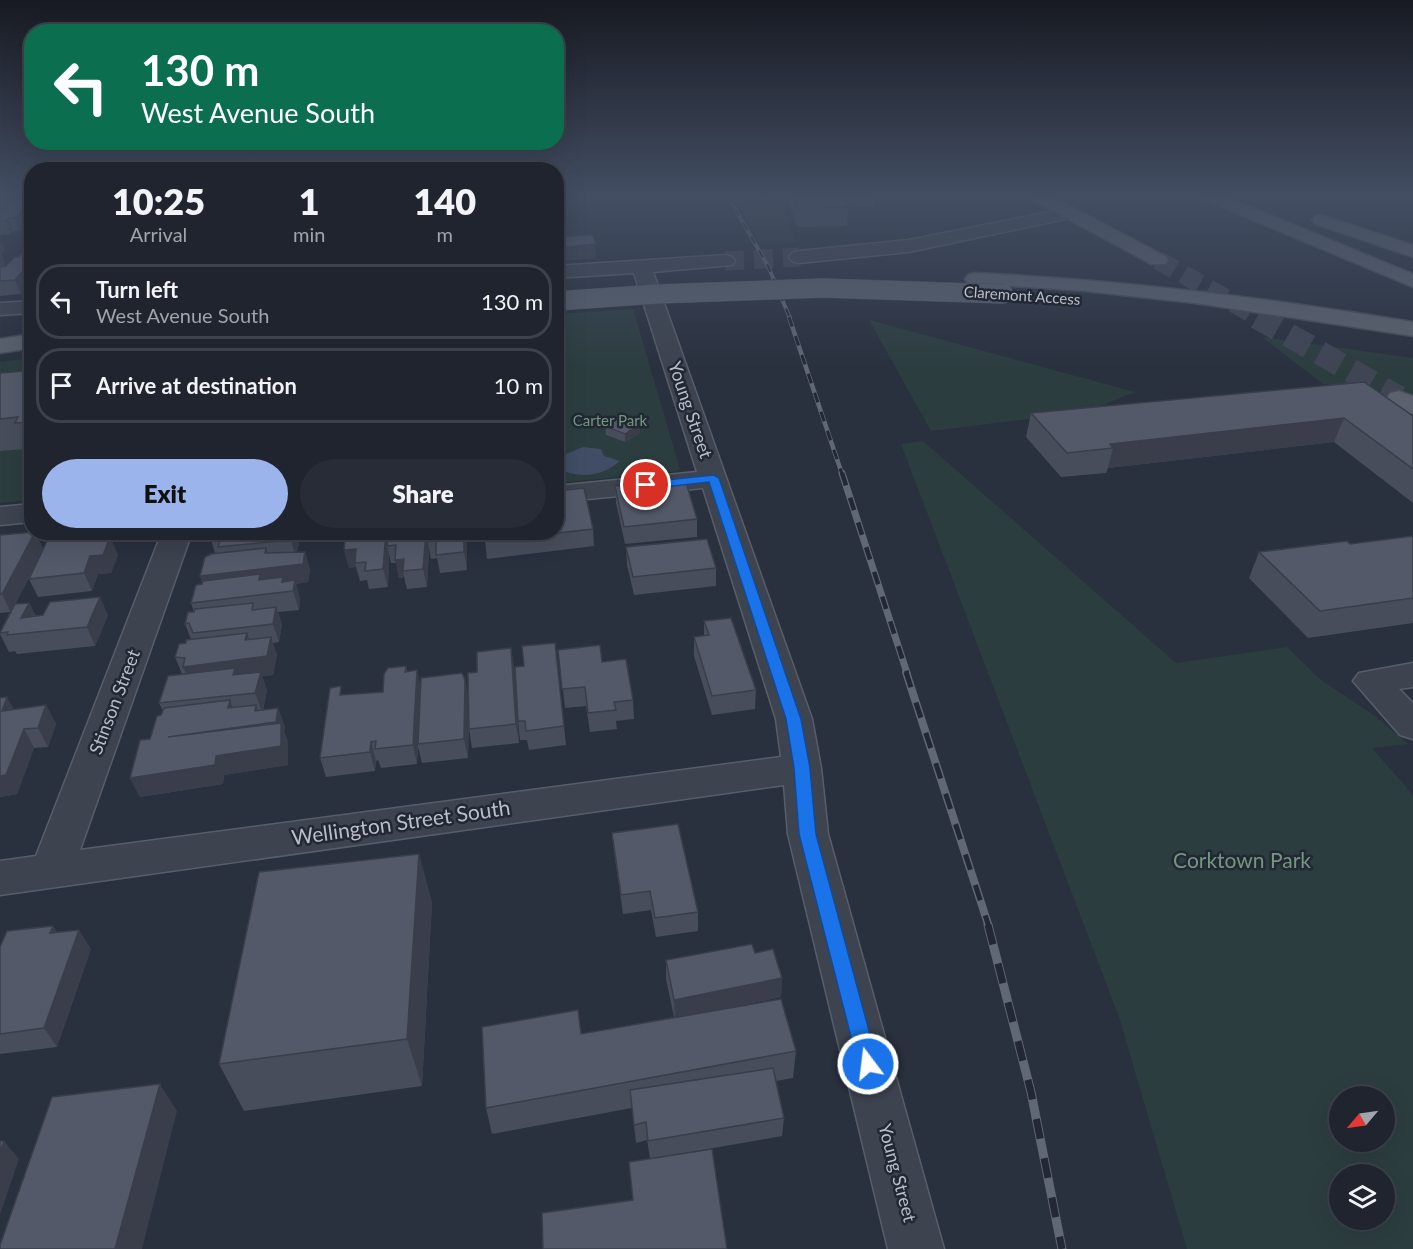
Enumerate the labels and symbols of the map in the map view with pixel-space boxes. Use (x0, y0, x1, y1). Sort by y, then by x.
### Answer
street label: Claremont Access (963, 282, 1081, 308)
street label: Young Street (664, 358, 718, 461)
park label: Carter Park (573, 411, 648, 429)
pin (620, 459, 671, 510)
street label: Stinson Street (84, 646, 144, 757)
street label: Wellington Street South (290, 794, 512, 849)
park label: Corktown Park (1173, 847, 1311, 872)
position arrow (836, 1032, 900, 1096)
north arrow (1329, 1086, 1395, 1152)
street label: Young Street (874, 1121, 922, 1225)

